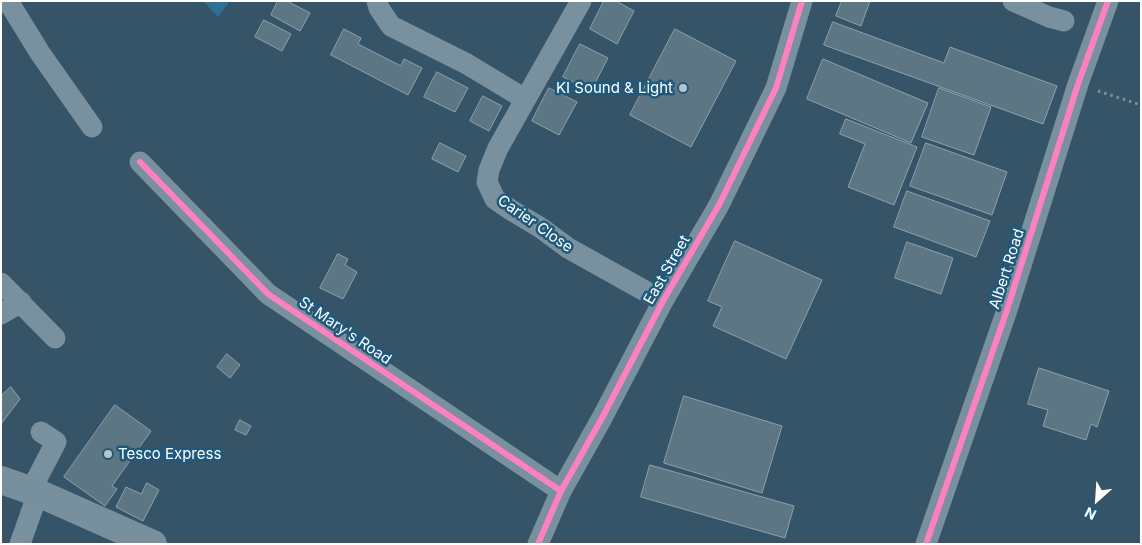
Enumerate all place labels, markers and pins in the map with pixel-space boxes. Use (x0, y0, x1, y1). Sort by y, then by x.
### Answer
place label: KI Sound & Light (556, 79, 673, 97)
marker: KI Sound & Light (677, 82, 689, 94)
place label: Tesco Express (118, 445, 221, 463)
marker: Tesco Express (102, 448, 114, 460)

